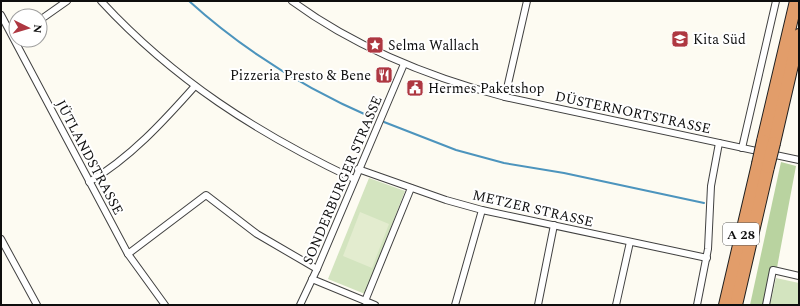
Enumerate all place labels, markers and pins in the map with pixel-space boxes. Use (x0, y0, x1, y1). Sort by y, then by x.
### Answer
school or university icon: Kita Süd (670, 29, 690, 49)
place label: Kita Süd (693, 29, 746, 50)
place icon: Selma Wallach (365, 35, 385, 55)
place label: Selma Wallach (388, 35, 479, 56)
place label: Pizzeria Presto & Bene (230, 65, 371, 86)
restaurant icon: Pizzeria Presto & Bene (374, 65, 394, 85)
public building icon: Hermes Paketshop (405, 78, 425, 98)
place label: Hermes Paketshop (428, 78, 544, 99)

